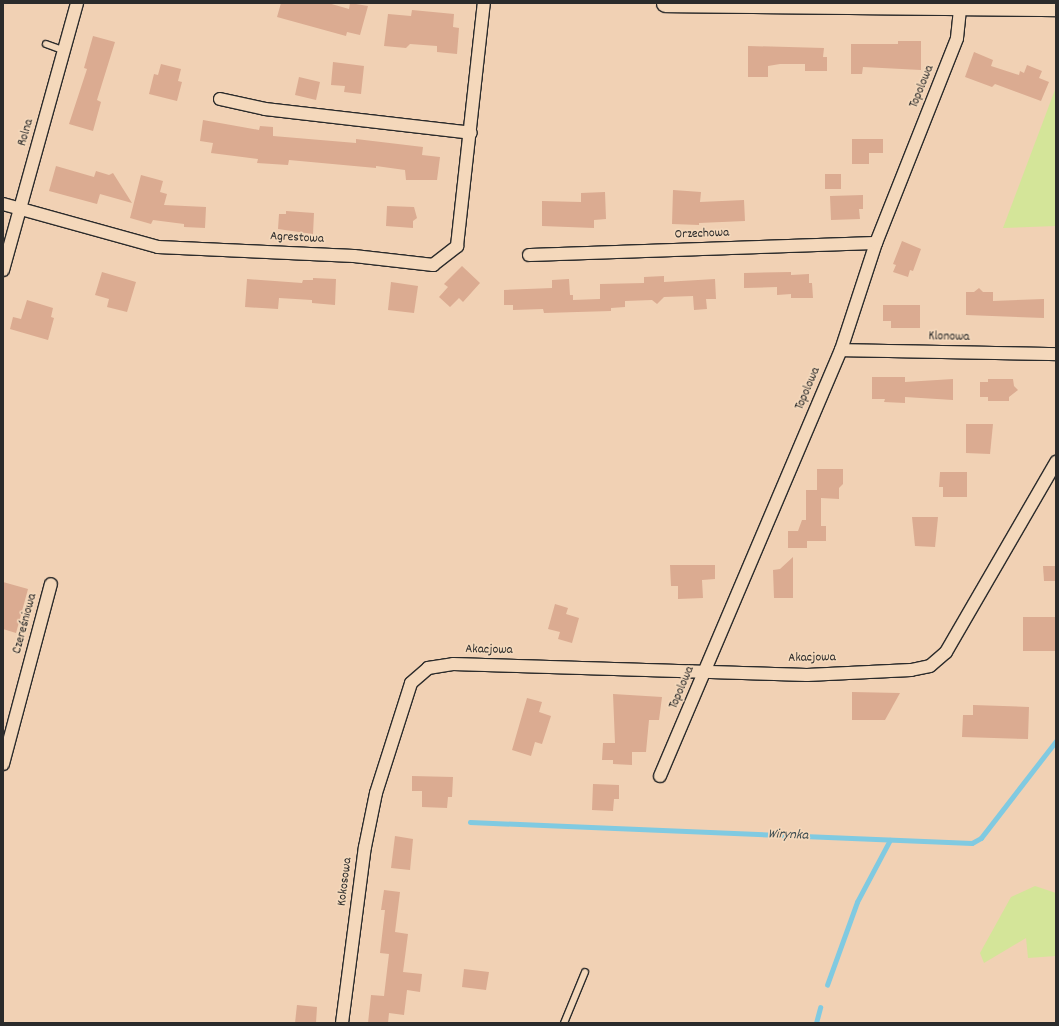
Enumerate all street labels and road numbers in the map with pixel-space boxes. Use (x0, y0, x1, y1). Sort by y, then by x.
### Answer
street label: Topolowa (907, 63, 939, 111)
street label: Rolna (16, 118, 38, 148)
street label: Orzechowa (675, 226, 729, 244)
street label: Agrestowa (270, 230, 324, 248)
street label: Klonowa (928, 330, 970, 346)
street label: Topolowa (793, 365, 825, 413)
street label: Czereśniowa (10, 592, 42, 656)
street label: Akacjowa (465, 643, 513, 659)
street label: Akacjowa (788, 651, 836, 667)
street label: Topolowa (667, 664, 699, 712)
street label: Kokosowa (335, 857, 357, 907)

